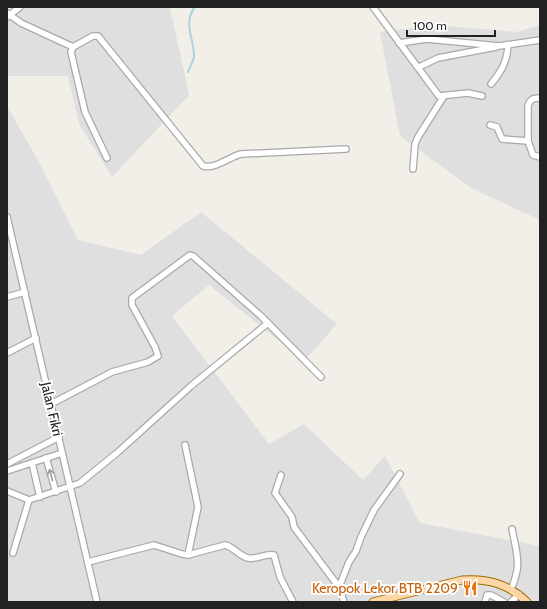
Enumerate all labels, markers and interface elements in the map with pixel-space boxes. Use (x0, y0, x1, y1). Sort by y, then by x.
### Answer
scale bar (407, 12, 495, 38)
text: 100 m (413, 18, 447, 33)
street label: Jalan Fikri (37, 379, 67, 438)
one-way arrow (47, 469, 54, 482)
place label: Keropok Lekor BTB 2209 (312, 579, 458, 597)
restaurant icon: Keropok Lekor BTB 2209 (461, 579, 479, 597)

